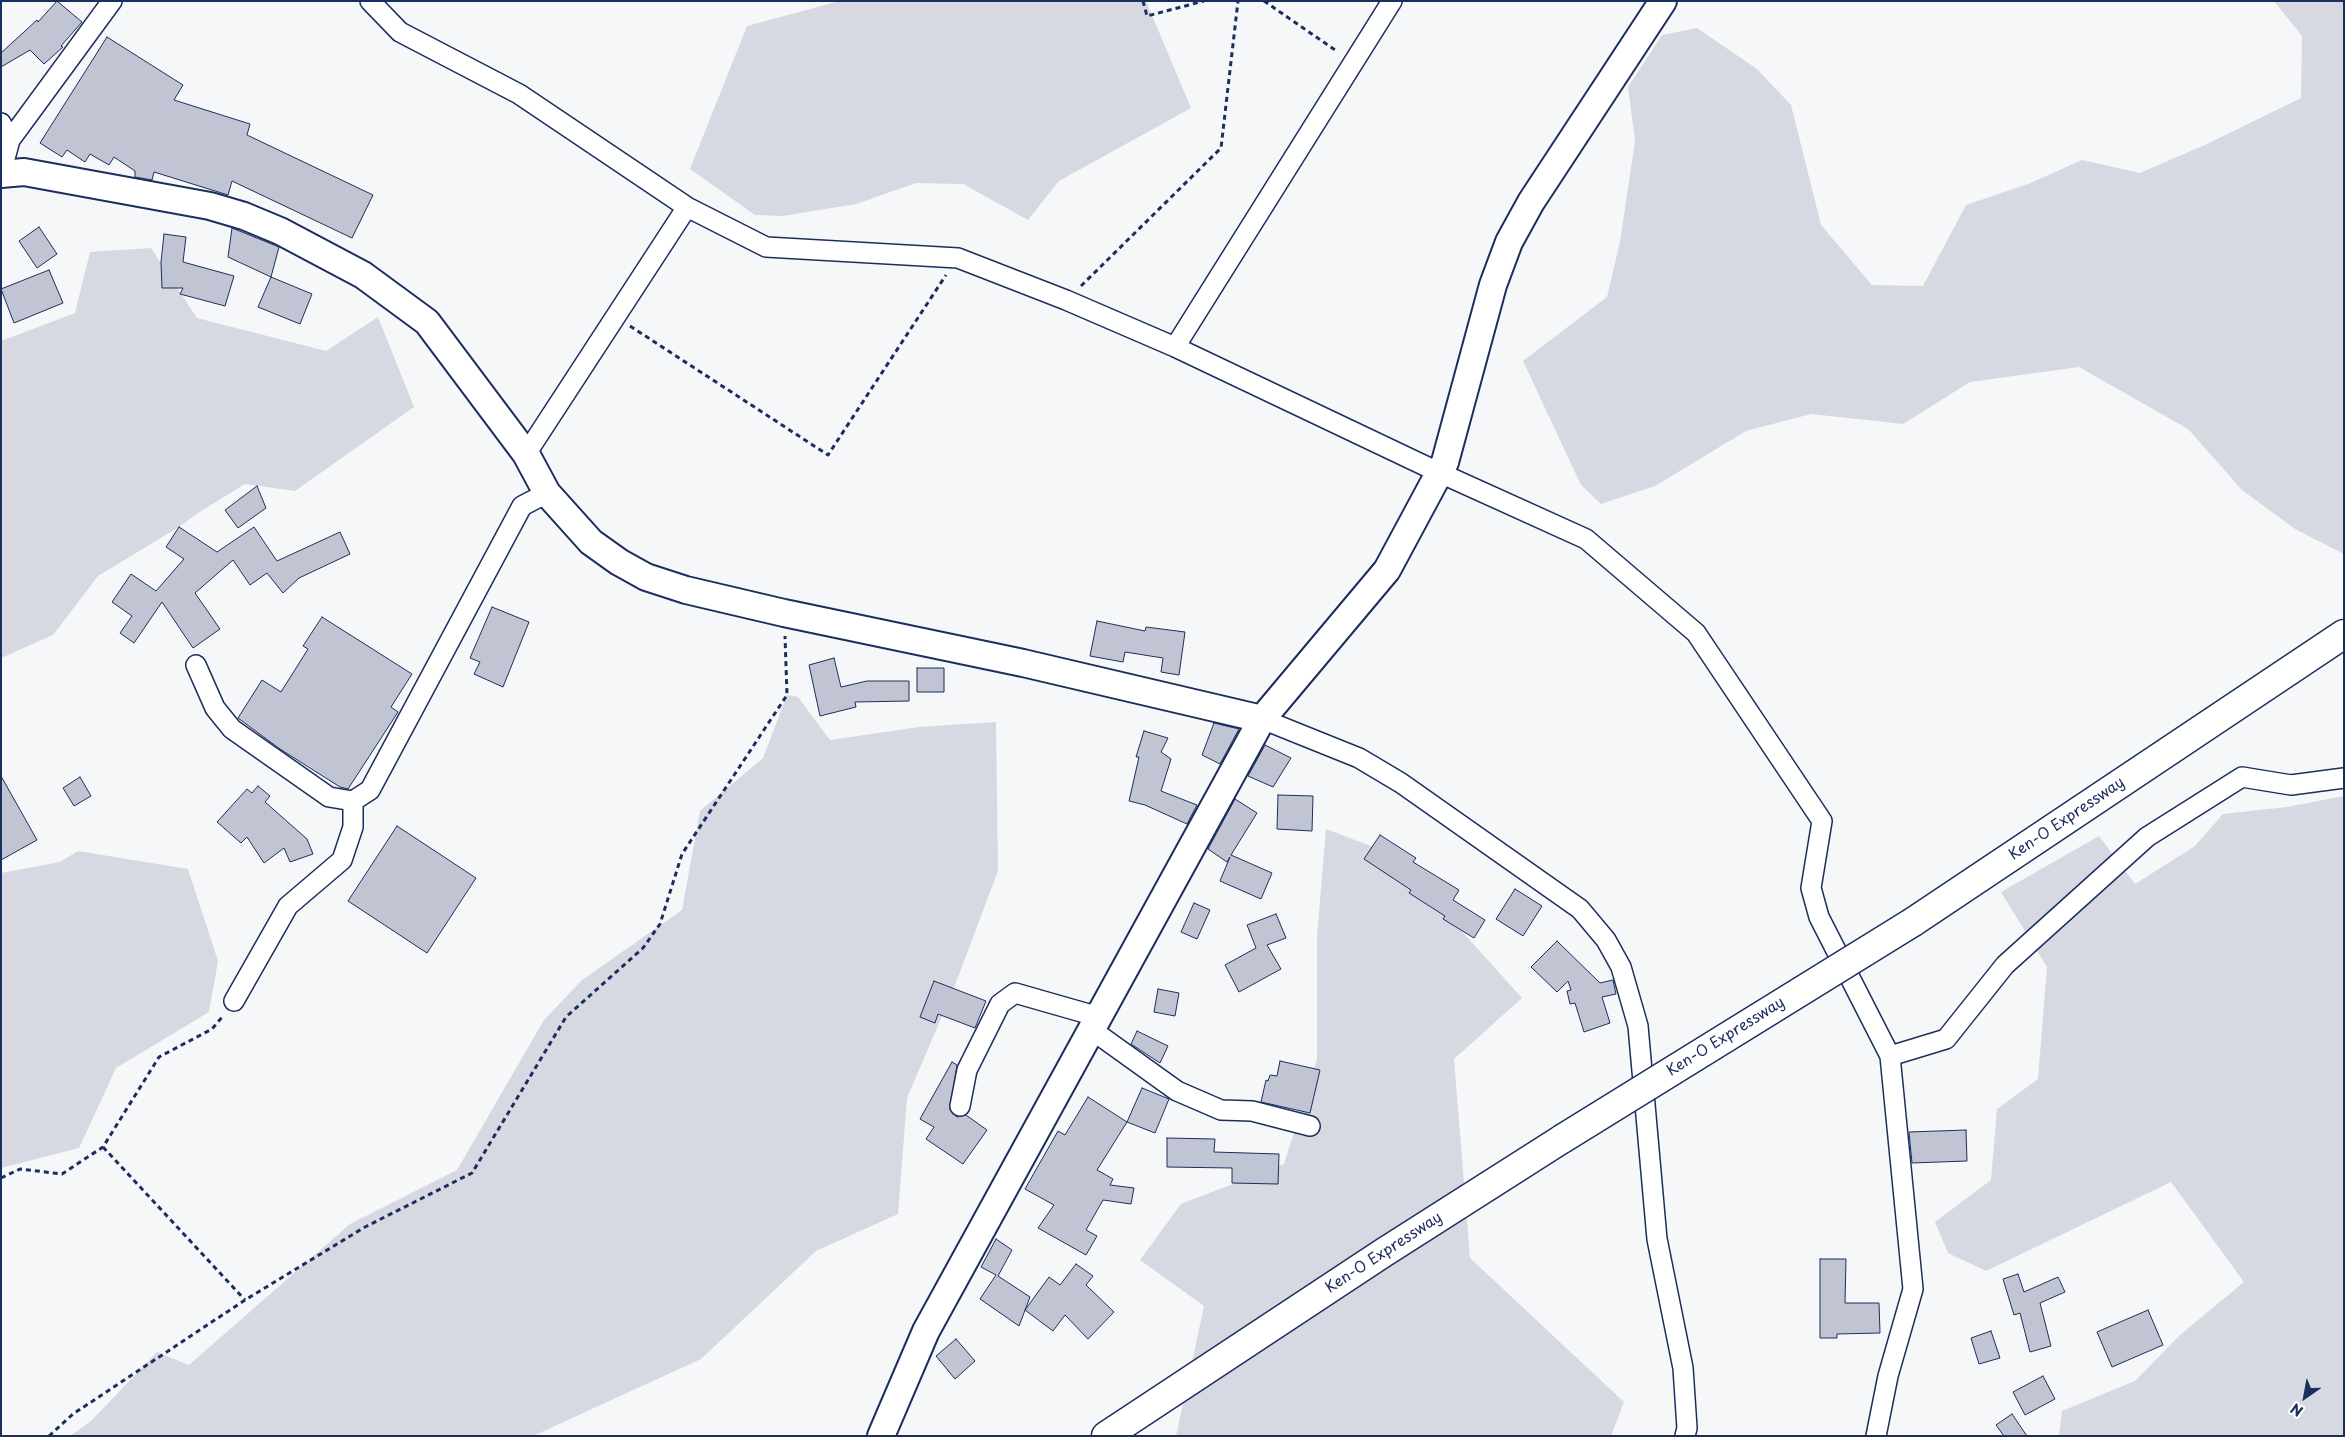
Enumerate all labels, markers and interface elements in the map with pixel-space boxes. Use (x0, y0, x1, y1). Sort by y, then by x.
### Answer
street label: Ken-O Expressway (2006, 774, 2128, 864)
street label: Ken-O Expressway (1664, 994, 1788, 1080)
street label: Ken-O Expressway (1322, 1209, 1446, 1297)
north arrow (2280, 1372, 2330, 1422)
text: N (2286, 1398, 2307, 1422)

